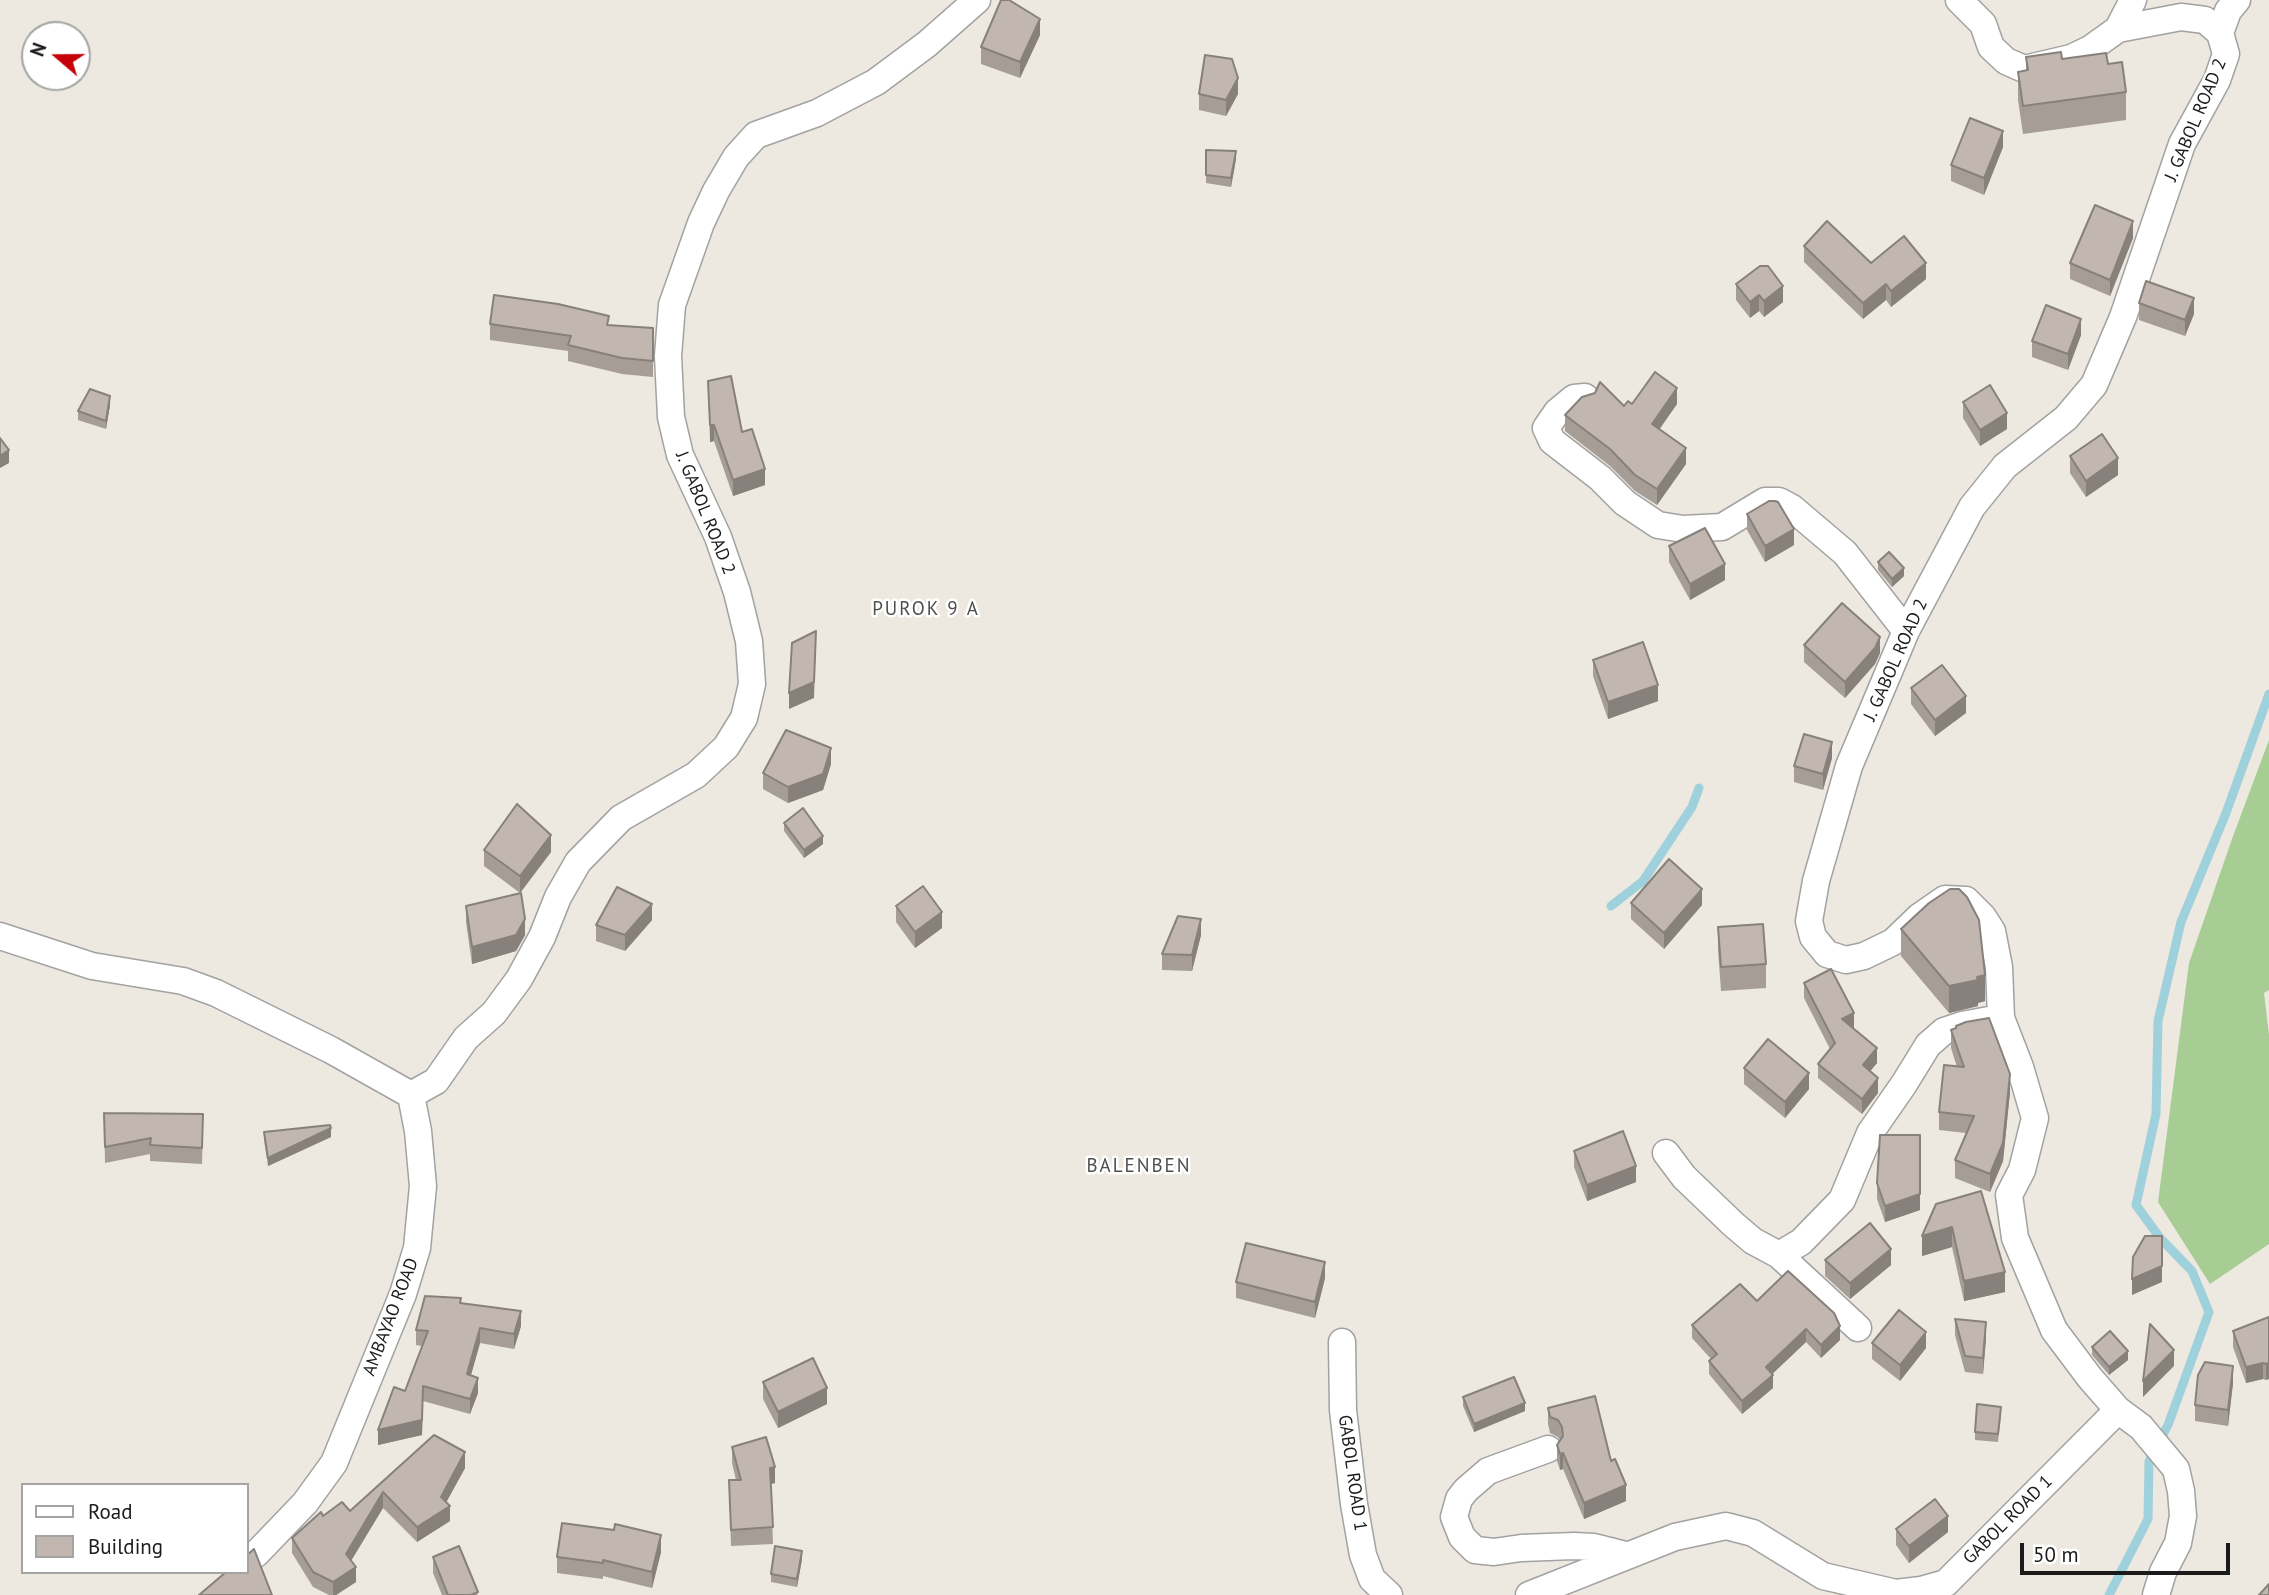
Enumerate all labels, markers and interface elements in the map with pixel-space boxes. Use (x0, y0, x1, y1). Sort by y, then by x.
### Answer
north arrow (21, 21, 91, 91)
text: N (25, 40, 52, 59)
street label: J. GABOL ROAD 2 (2160, 55, 2232, 185)
street label: J. GABOL ROAD 2 (670, 448, 740, 578)
street label: J. GABOL ROAD 2 (1859, 596, 1933, 724)
district label: PUROK 9 A (873, 599, 979, 621)
district label: BALENBEN (1087, 1156, 1191, 1178)
street label: AMBAYAO ROAD (359, 1255, 423, 1379)
street label: GABOL ROAD 1 (1333, 1413, 1371, 1533)
street label: GABOL ROAD 1 (1959, 1471, 2057, 1569)
legend (21, 1483, 248, 1574)
text: Road (88, 1498, 132, 1525)
scale bar (2024, 1528, 2234, 1572)
text: Building (88, 1533, 163, 1560)
text: 50 m (2033, 1541, 2079, 1568)

